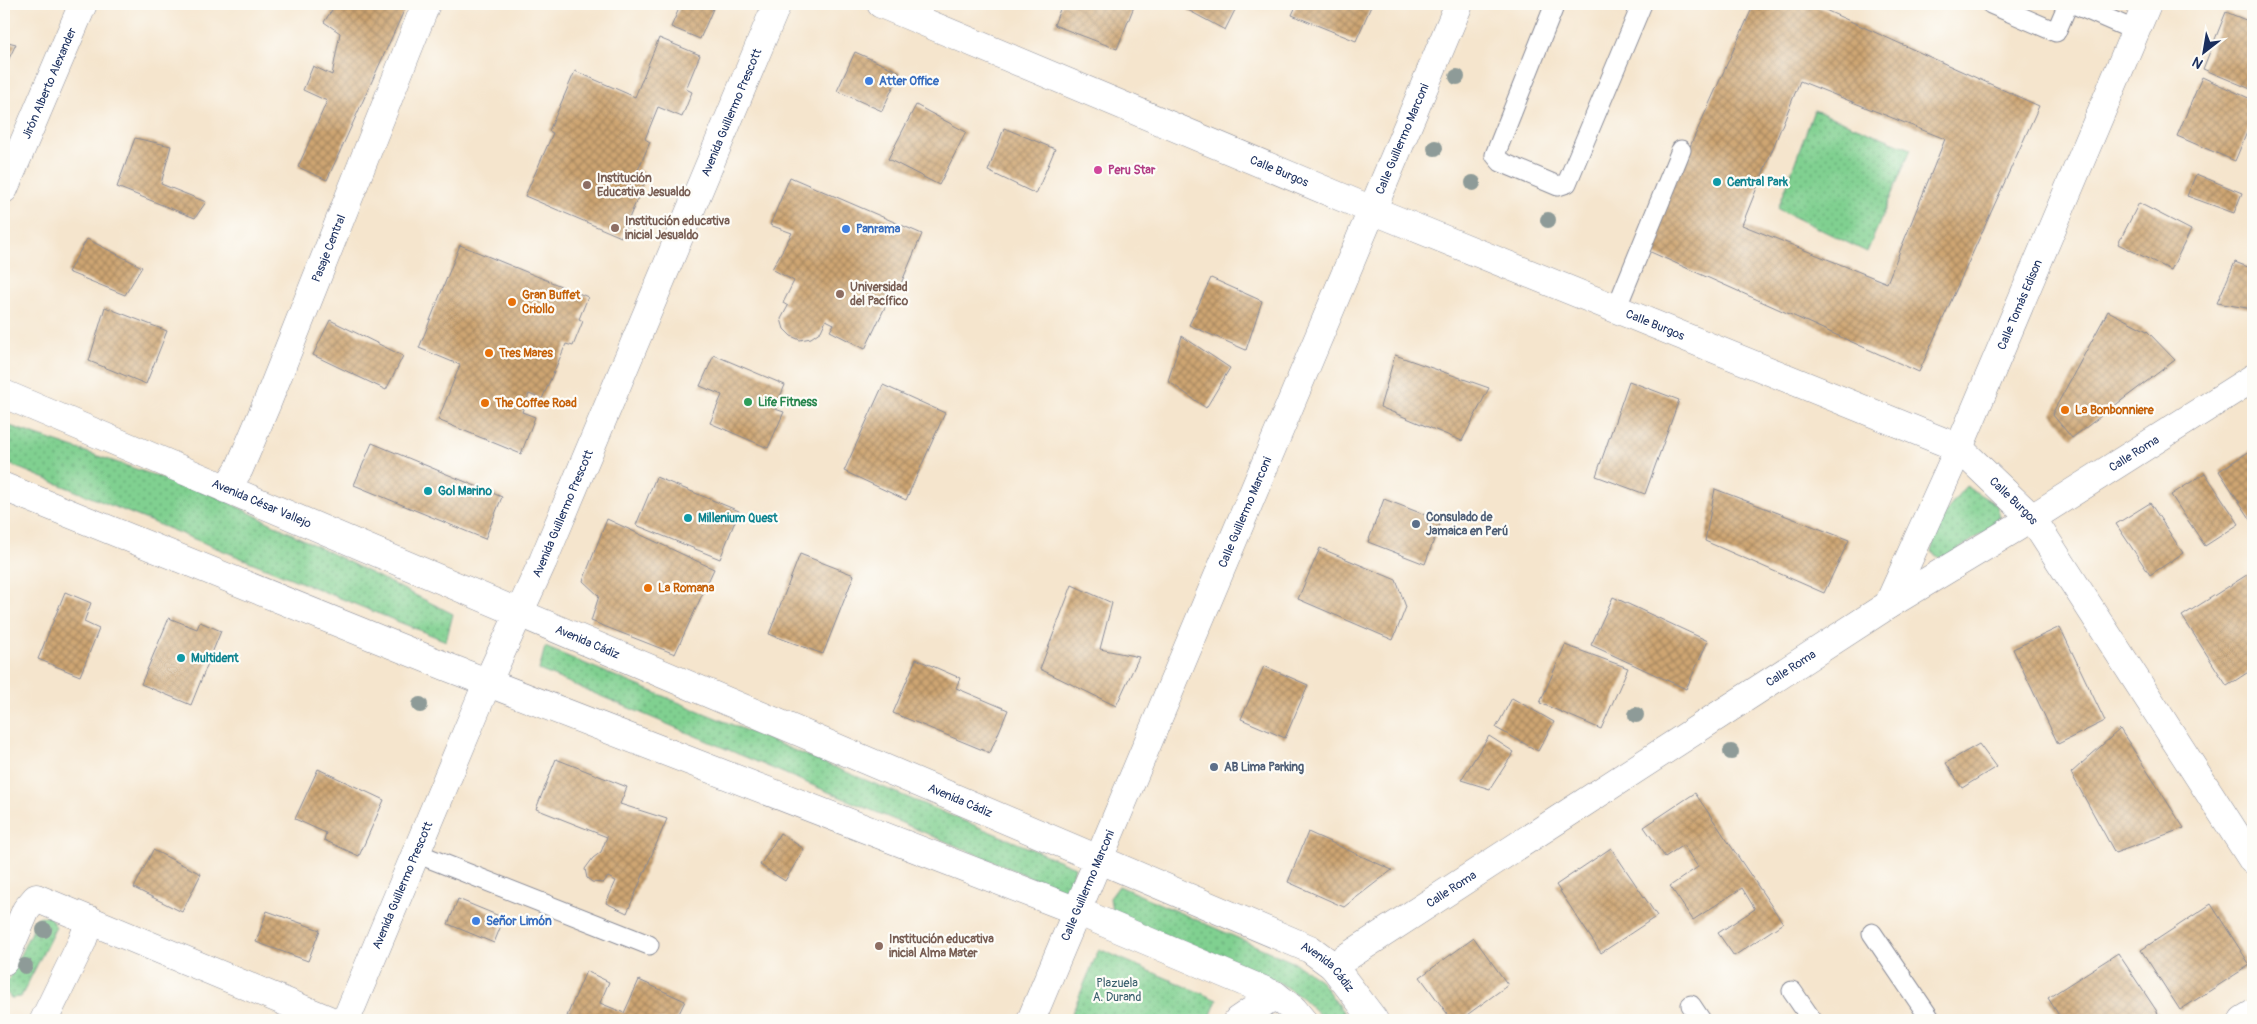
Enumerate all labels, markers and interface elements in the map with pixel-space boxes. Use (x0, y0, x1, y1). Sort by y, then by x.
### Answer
street label: Jirón Alberto Alexander (19, 25, 80, 141)
north arrow (2180, 28, 2230, 78)
street label: Avenida Guillermo Prescott (698, 47, 765, 179)
text: N (2189, 53, 2206, 72)
place label: Atter Office (879, 74, 940, 89)
marker: Atter Office (863, 75, 875, 87)
street label: Calle Guillermo Marconi (1373, 81, 1433, 197)
street label: Calle Burgos (1248, 153, 1311, 191)
place label: Peru Star (1108, 163, 1156, 178)
marker: Peru Star (1092, 164, 1104, 176)
place label: Institución Educativa Jesualdo (597, 171, 691, 200)
place label: Central Park (1727, 175, 1789, 190)
marker: Central Park (1711, 176, 1723, 188)
marker: Institución Educativa Jesualdo (581, 179, 593, 191)
street label: Pasaje Central (309, 212, 349, 284)
place label: Institución educativa inicial Jesualdo (625, 214, 730, 243)
marker: Institución educativa inicial Jesualdo (609, 222, 621, 234)
place label: Panrama (856, 222, 901, 237)
marker: Panrama (840, 223, 852, 235)
street label: Calle Tomás Edison (1994, 257, 2046, 352)
place label: Universidad del Pacífico (850, 280, 909, 309)
place label: Gran Buffet Criollo (522, 288, 581, 317)
marker: Universidad del Pacífico (834, 288, 846, 300)
marker: Gran Buffet Criollo (506, 296, 518, 308)
street label: Calle Burgos (1623, 307, 1687, 344)
place label: Tres Mares (498, 346, 553, 361)
marker: Tres Mares (483, 347, 495, 359)
place label: Life Fitness (758, 395, 818, 410)
place label: The Coffee Road (494, 396, 577, 411)
marker: Life Fitness (742, 396, 754, 408)
marker: The Coffee Road (479, 397, 491, 409)
place label: La Bonbonniere (2075, 403, 2155, 418)
marker: La Bonbonniere (2059, 404, 2071, 416)
street label: Calle Roma (2106, 432, 2162, 475)
street label: Avenida Guillermo Prescott (530, 448, 597, 580)
street label: Calle Guillermo Marconi (1215, 455, 1275, 570)
street label: Calle Burgos (1986, 474, 2042, 528)
street label: Avenida César Vallejo (210, 476, 314, 532)
place label: Gol Marino (438, 484, 492, 499)
marker: Gol Marino (422, 485, 434, 497)
place label: Consulado de Jamaica en Perú (1426, 510, 1508, 539)
place label: Millenium Quest (698, 511, 779, 526)
marker: Millenium Quest (682, 512, 694, 524)
marker: Consulado de Jamaica en Perú (1410, 518, 1422, 530)
place label: La Romana (658, 581, 715, 596)
marker: La Romana (642, 582, 654, 594)
street label: Avenida Cádiz (553, 622, 622, 663)
street label: Calle Roma (1763, 647, 1819, 690)
place label: Multident (191, 651, 240, 666)
marker: Multident (175, 652, 187, 664)
place label: AB Lima Parking (1224, 760, 1304, 775)
marker: AB Lima Parking (1208, 761, 1220, 773)
street label: Avenida Cádiz (926, 781, 995, 821)
street label: Avenida Guillermo Prescott (369, 819, 436, 952)
street label: Calle Guillermo Marconi (1058, 828, 1118, 943)
street label: Calle Roma (1424, 868, 1480, 911)
place label: Señor Limón (486, 914, 552, 929)
marker: Señor Limón (470, 915, 482, 927)
place label: Institución educativa inicial Alma Mater (889, 932, 994, 961)
street label: Avenida Cádiz (1298, 939, 1357, 995)
marker: Institución educativa inicial Alma Mater (873, 940, 885, 952)
park label: Plazuela A. Durand (1093, 976, 1141, 1005)

